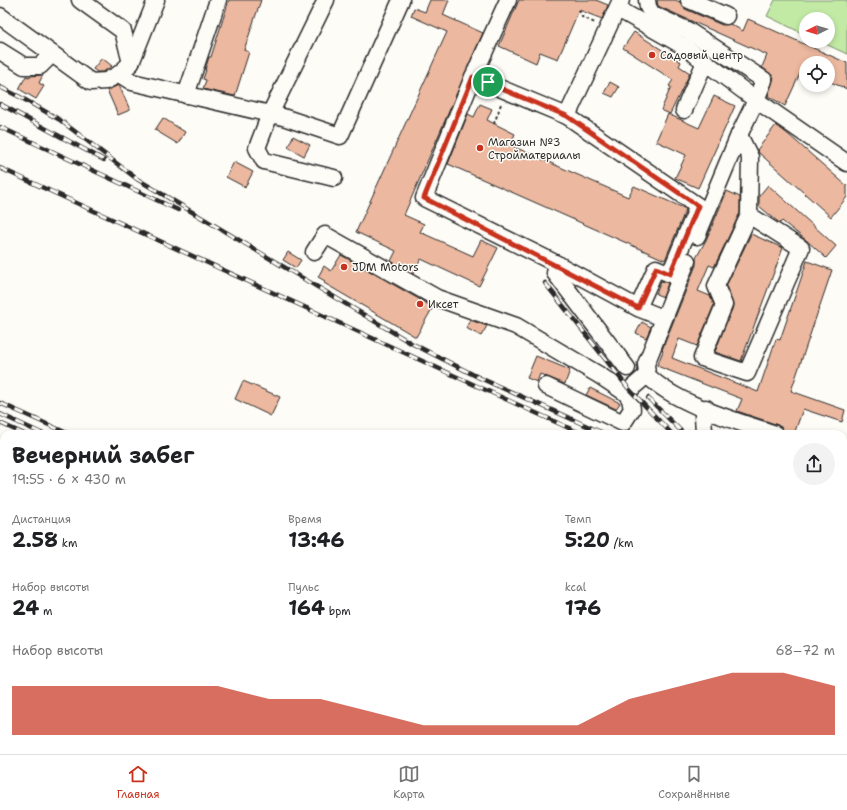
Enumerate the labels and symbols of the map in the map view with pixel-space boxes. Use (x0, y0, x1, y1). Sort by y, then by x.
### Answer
north arrow (799, 12, 835, 48)
place label: Садовый центр (660, 48, 743, 63)
marker: Садовый центр (647, 50, 657, 60)
pin (471, 65, 505, 99)
place label: Магазин №3 Стройматериалы (488, 135, 580, 163)
marker: Магазин №3 Стройматериалы (475, 143, 485, 153)
place label: JDM Motors (352, 260, 419, 275)
marker: JDM Motors (339, 262, 349, 272)
place label: Иксет (428, 297, 459, 312)
marker: Иксет (415, 299, 425, 309)

